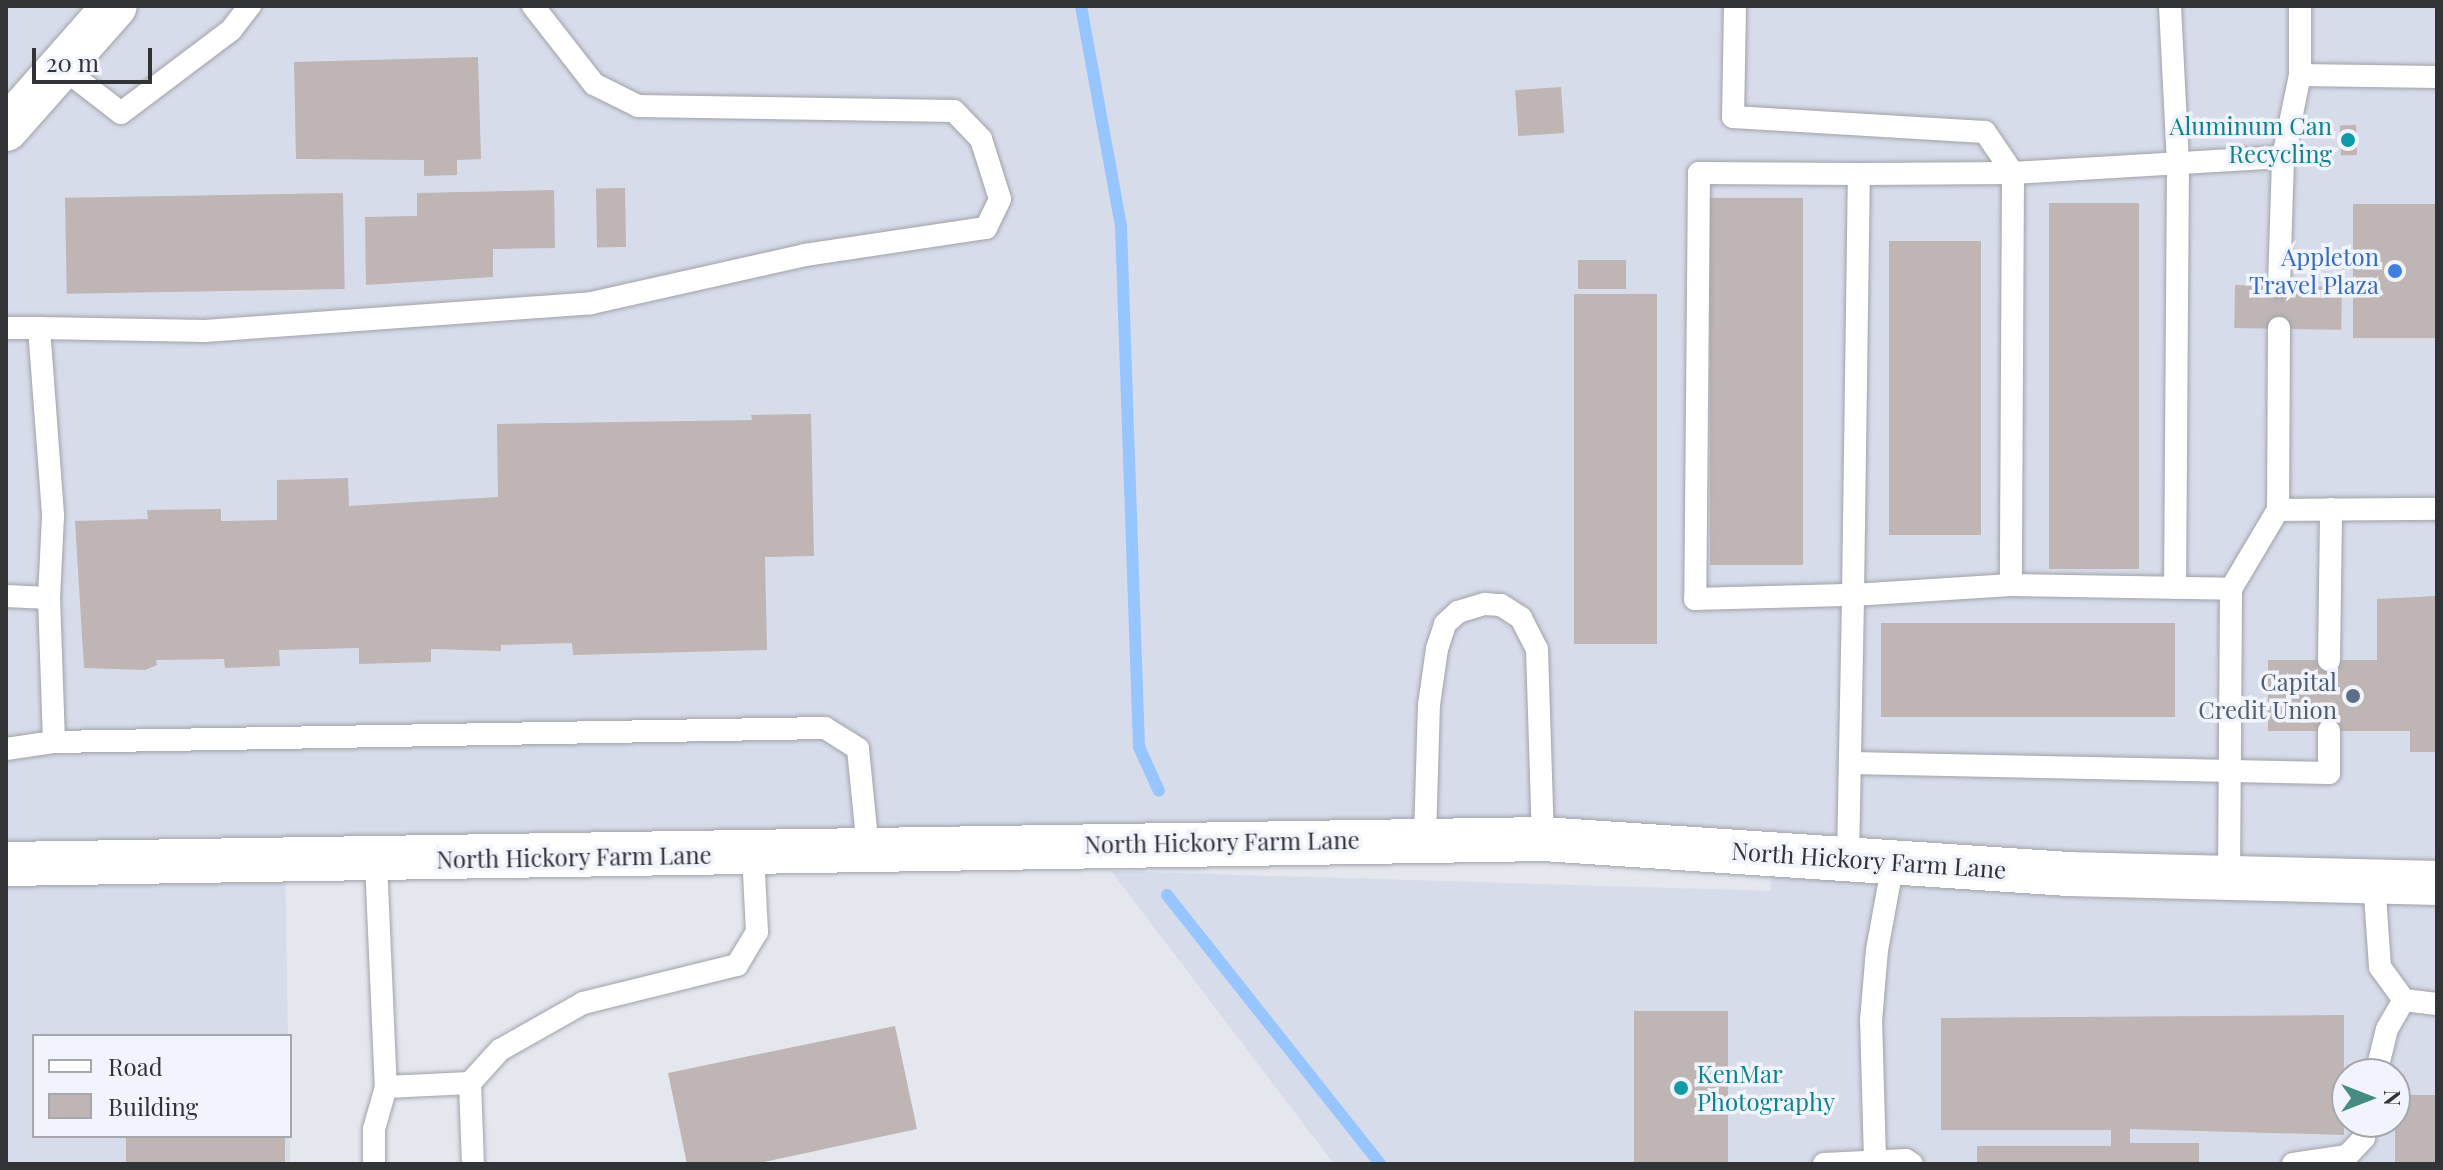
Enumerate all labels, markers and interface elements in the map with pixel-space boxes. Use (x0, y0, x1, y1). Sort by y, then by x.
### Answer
scale bar (36, 32, 156, 82)
text: 20 m (46, 46, 99, 78)
place label: Aluminum Can Recycling (2169, 112, 2332, 168)
marker: Aluminum Can Recycling (2339, 131, 2357, 149)
place label: Appleton Travel Plaza (2249, 243, 2379, 299)
marker: Appleton Travel Plaza (2386, 262, 2404, 280)
place label: Capital Credit Union (2198, 668, 2337, 724)
marker: Capital Credit Union (2344, 687, 2362, 705)
street label: North Hickory Farm Lane (1084, 825, 1360, 859)
street label: North Hickory Farm Lane (1730, 836, 2008, 884)
street label: North Hickory Farm Lane (436, 840, 712, 874)
legend (32, 1034, 292, 1138)
text: Road (108, 1050, 163, 1082)
north arrow (2331, 1058, 2411, 1138)
place label: KenMar Photography (1697, 1060, 1835, 1116)
marker: KenMar Photography (1672, 1079, 1690, 1097)
text: Building (108, 1090, 198, 1122)
text: N (2378, 1090, 2408, 1106)

